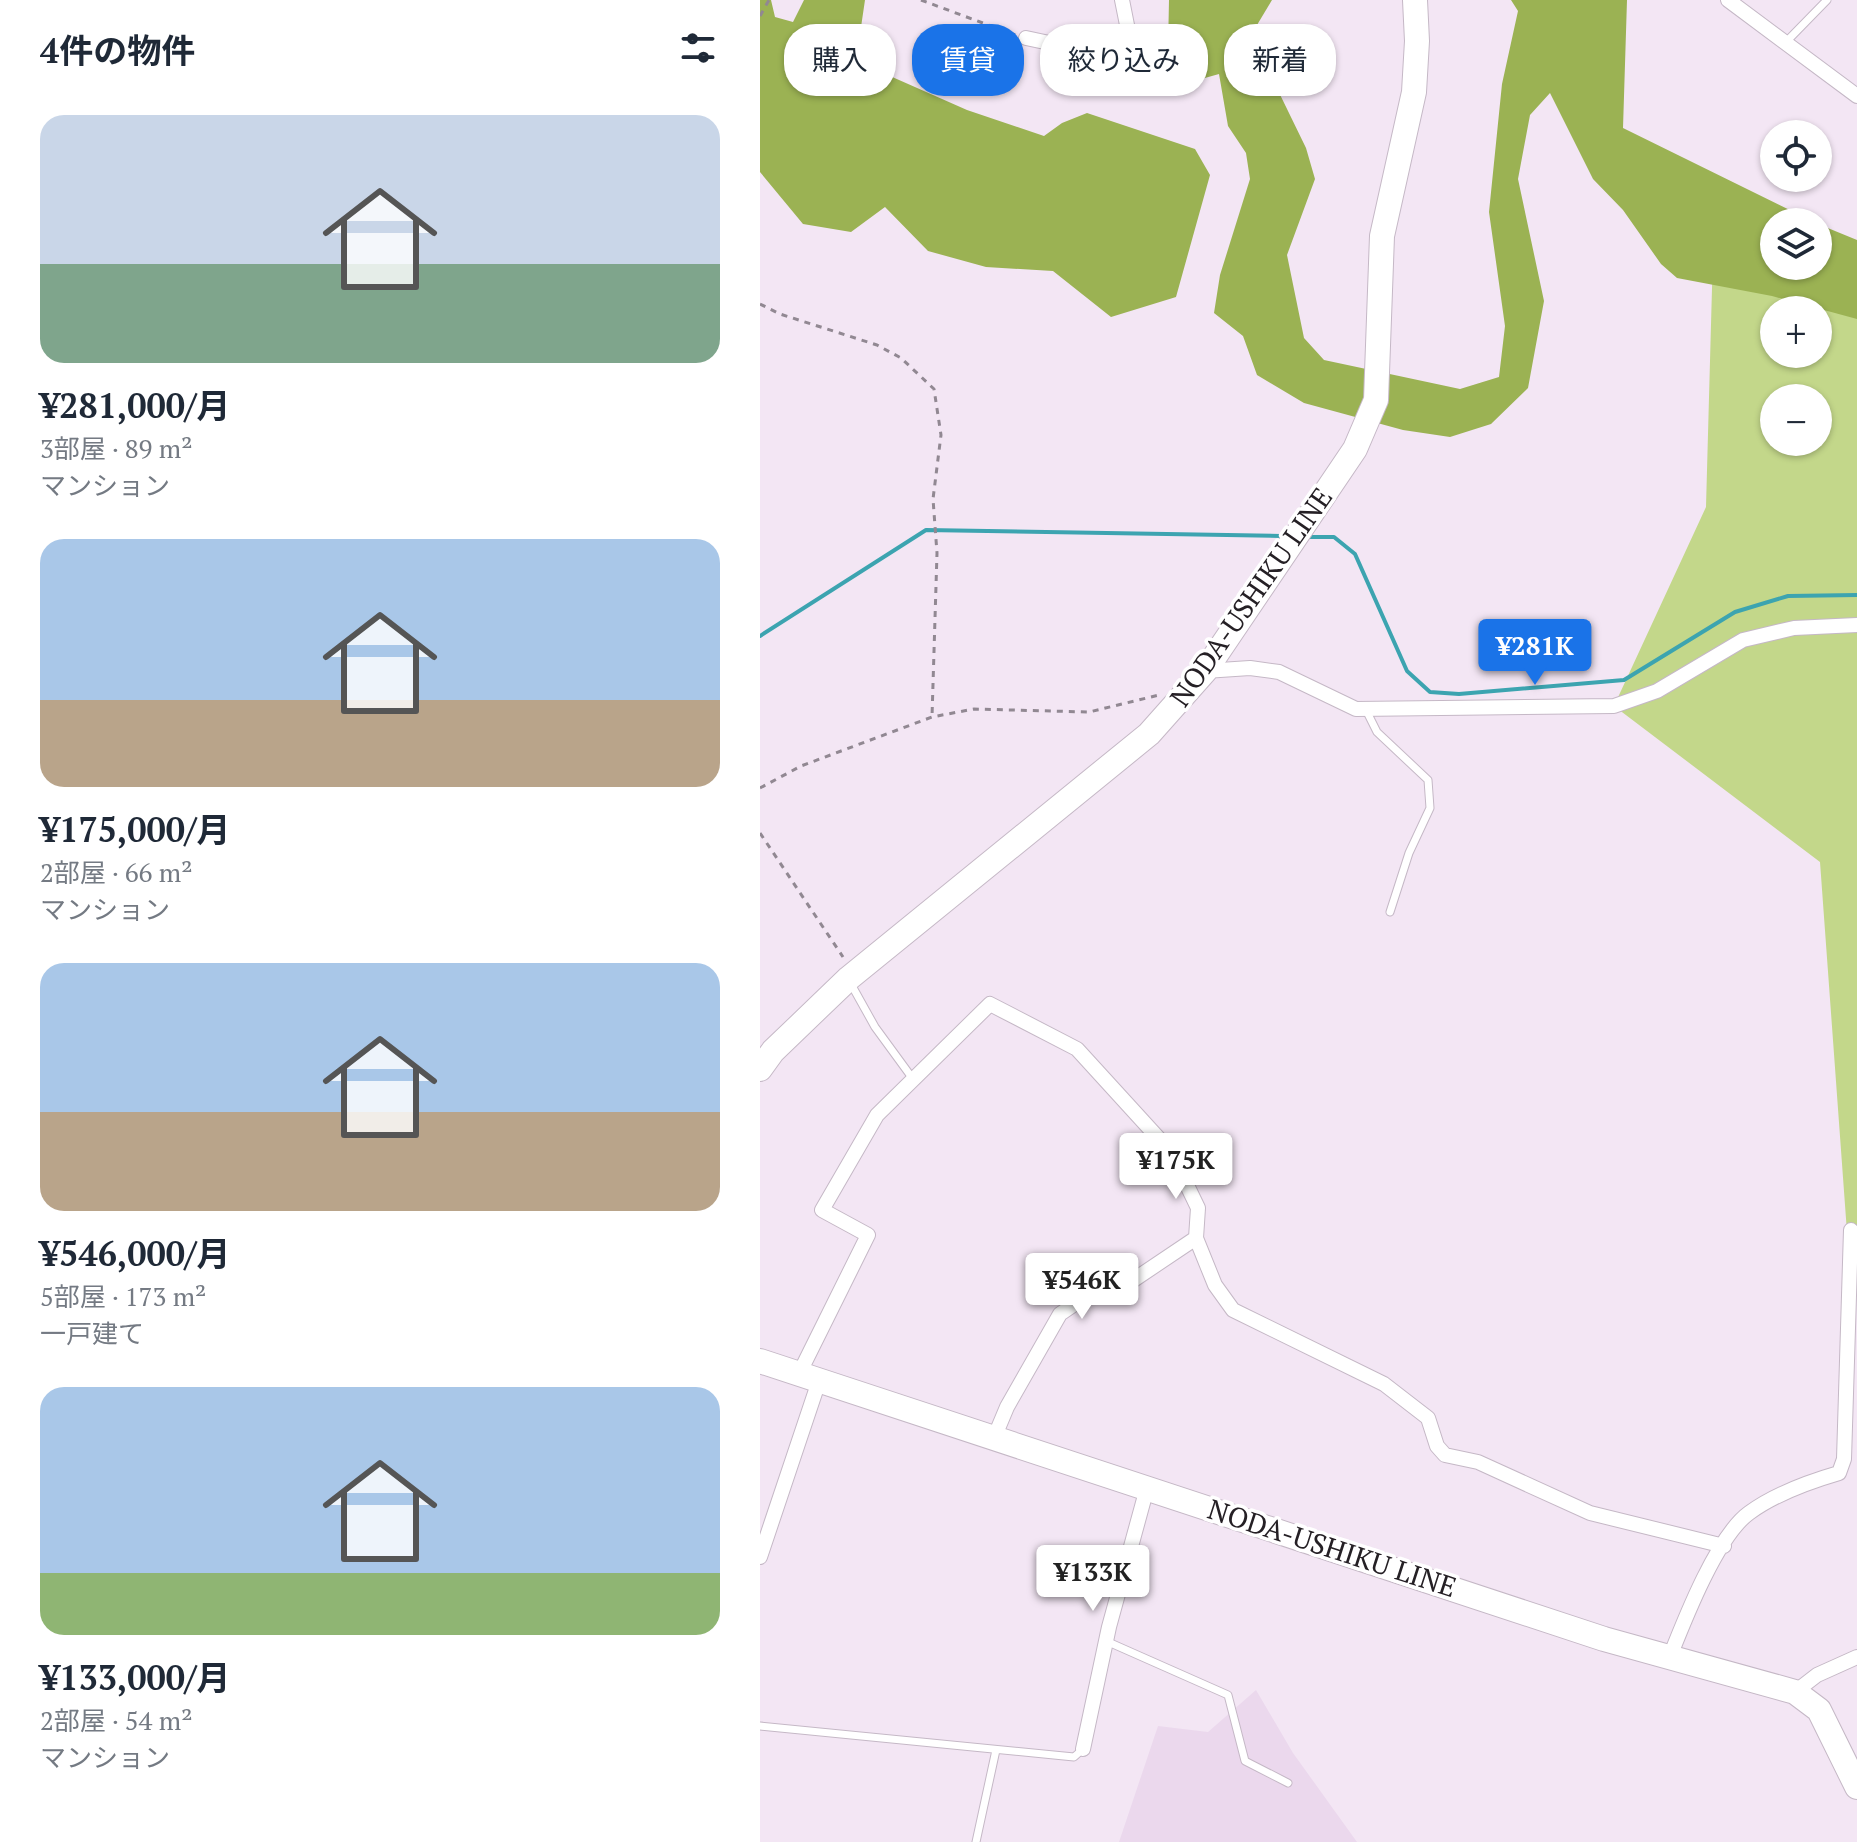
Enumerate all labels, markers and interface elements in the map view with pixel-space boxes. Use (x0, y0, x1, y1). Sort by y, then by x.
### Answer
chip: 購入 (784, 24, 896, 96)
chip: 賃貸 (912, 24, 1024, 96)
chip: 絞り込み (1040, 24, 1208, 96)
chip: 新着 (1224, 24, 1336, 96)
icon: filters (676, 26, 720, 70)
text: 4件の物件 (40, 28, 195, 73)
map controls (1760, 120, 1832, 456)
button: locate (1760, 120, 1832, 192)
icon: home (308, 167, 452, 311)
button: layers (1760, 208, 1832, 280)
button: + (1760, 296, 1832, 368)
text: ¥281,000/月 (40, 383, 231, 428)
button: − (1760, 384, 1832, 456)
text: 3部屋 · 89 m² (40, 431, 192, 465)
text: マンション (40, 468, 170, 502)
street label: NODA-USHIKU LINE (1161, 480, 1340, 714)
icon: home (308, 591, 452, 735)
pin: ¥281K (1479, 619, 1591, 687)
text: ¥281K (1496, 628, 1574, 662)
text: ¥175,000/月 (40, 807, 231, 852)
text: 2部屋 · 66 m² (40, 855, 192, 889)
text: マンション (40, 892, 170, 926)
icon: home (308, 1015, 452, 1159)
pin: ¥175K (1120, 1133, 1232, 1201)
text: ¥175K (1137, 1142, 1215, 1176)
text: ¥546,000/月 (40, 1231, 231, 1276)
pin: ¥546K (1026, 1253, 1138, 1321)
text: ¥546K (1043, 1262, 1121, 1296)
text: 5部屋 · 173 m² (40, 1279, 206, 1313)
text: 一戸建て (40, 1316, 144, 1350)
icon: home (308, 1439, 452, 1583)
street label: NODA-USHIKU LINE (1203, 1490, 1461, 1605)
pin: ¥133K (1037, 1545, 1149, 1613)
text: ¥133K (1054, 1554, 1132, 1588)
text: ¥133,000/月 (40, 1655, 231, 1700)
text: 2部屋 · 54 m² (40, 1703, 192, 1737)
text: マンション (40, 1740, 170, 1774)

